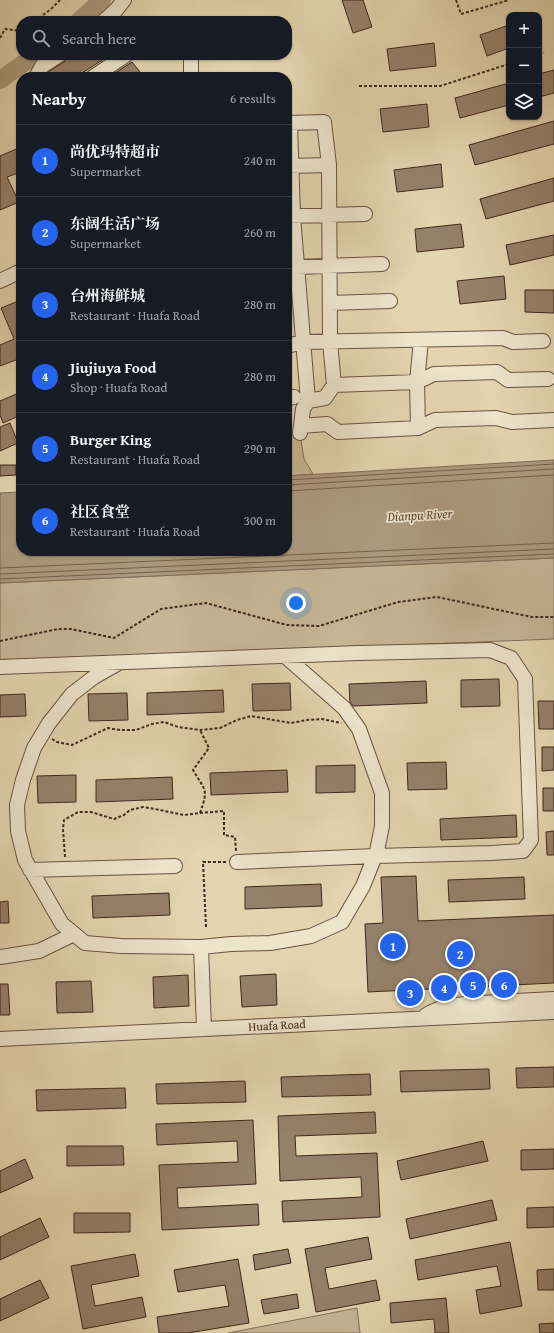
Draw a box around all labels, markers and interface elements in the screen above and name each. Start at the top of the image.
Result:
map controls [506,12,542,120]
button: + [506,12,542,48]
search box [16,16,292,60]
icon: search [30,27,52,49]
text: Search here [62,28,136,49]
button: − [506,48,542,84]
button: layers [506,84,542,120]
text: Nearby [32,86,86,111]
text: 6 results [230,89,276,108]
text: 尚优玛特超市 [70,141,160,162]
text: 1 [42,151,48,170]
text: 240 m [244,151,276,170]
text: Supermarket [70,162,141,181]
text: 东阔生活广场 [70,213,160,234]
text: 2 [42,223,48,242]
text: 260 m [244,223,276,242]
text: Supermarket [70,234,141,253]
text: 台州海鲜城 [70,285,145,306]
text: 3 [42,295,48,314]
text: 280 m [244,295,276,314]
text: Restaurant · Huafa Road [70,306,200,325]
text: Jiujiuya Food [70,357,156,378]
text: 4 [42,367,48,386]
text: 280 m [244,367,276,386]
text: Shop · Huafa Road [70,378,167,397]
text: Burger King [70,429,151,450]
text: 5 [42,439,48,458]
text: 290 m [244,439,276,458]
text: Restaurant · Huafa Road [70,450,200,469]
text: 社区食堂 [70,501,130,522]
water label: Dianpu River [386,504,454,526]
text: 6 [42,511,48,530]
text: 300 m [244,511,276,530]
text: Restaurant · Huafa Road [70,522,200,541]
your location [286,593,306,613]
pin: 1 [380,931,406,961]
pin: 2 [447,939,473,969]
pin: 5 [460,970,486,1000]
pin: 6 [491,970,517,1000]
pin: 4 [431,973,457,1003]
pin: 3 [397,978,423,1008]
street label: Huafa Road [248,1015,307,1035]

